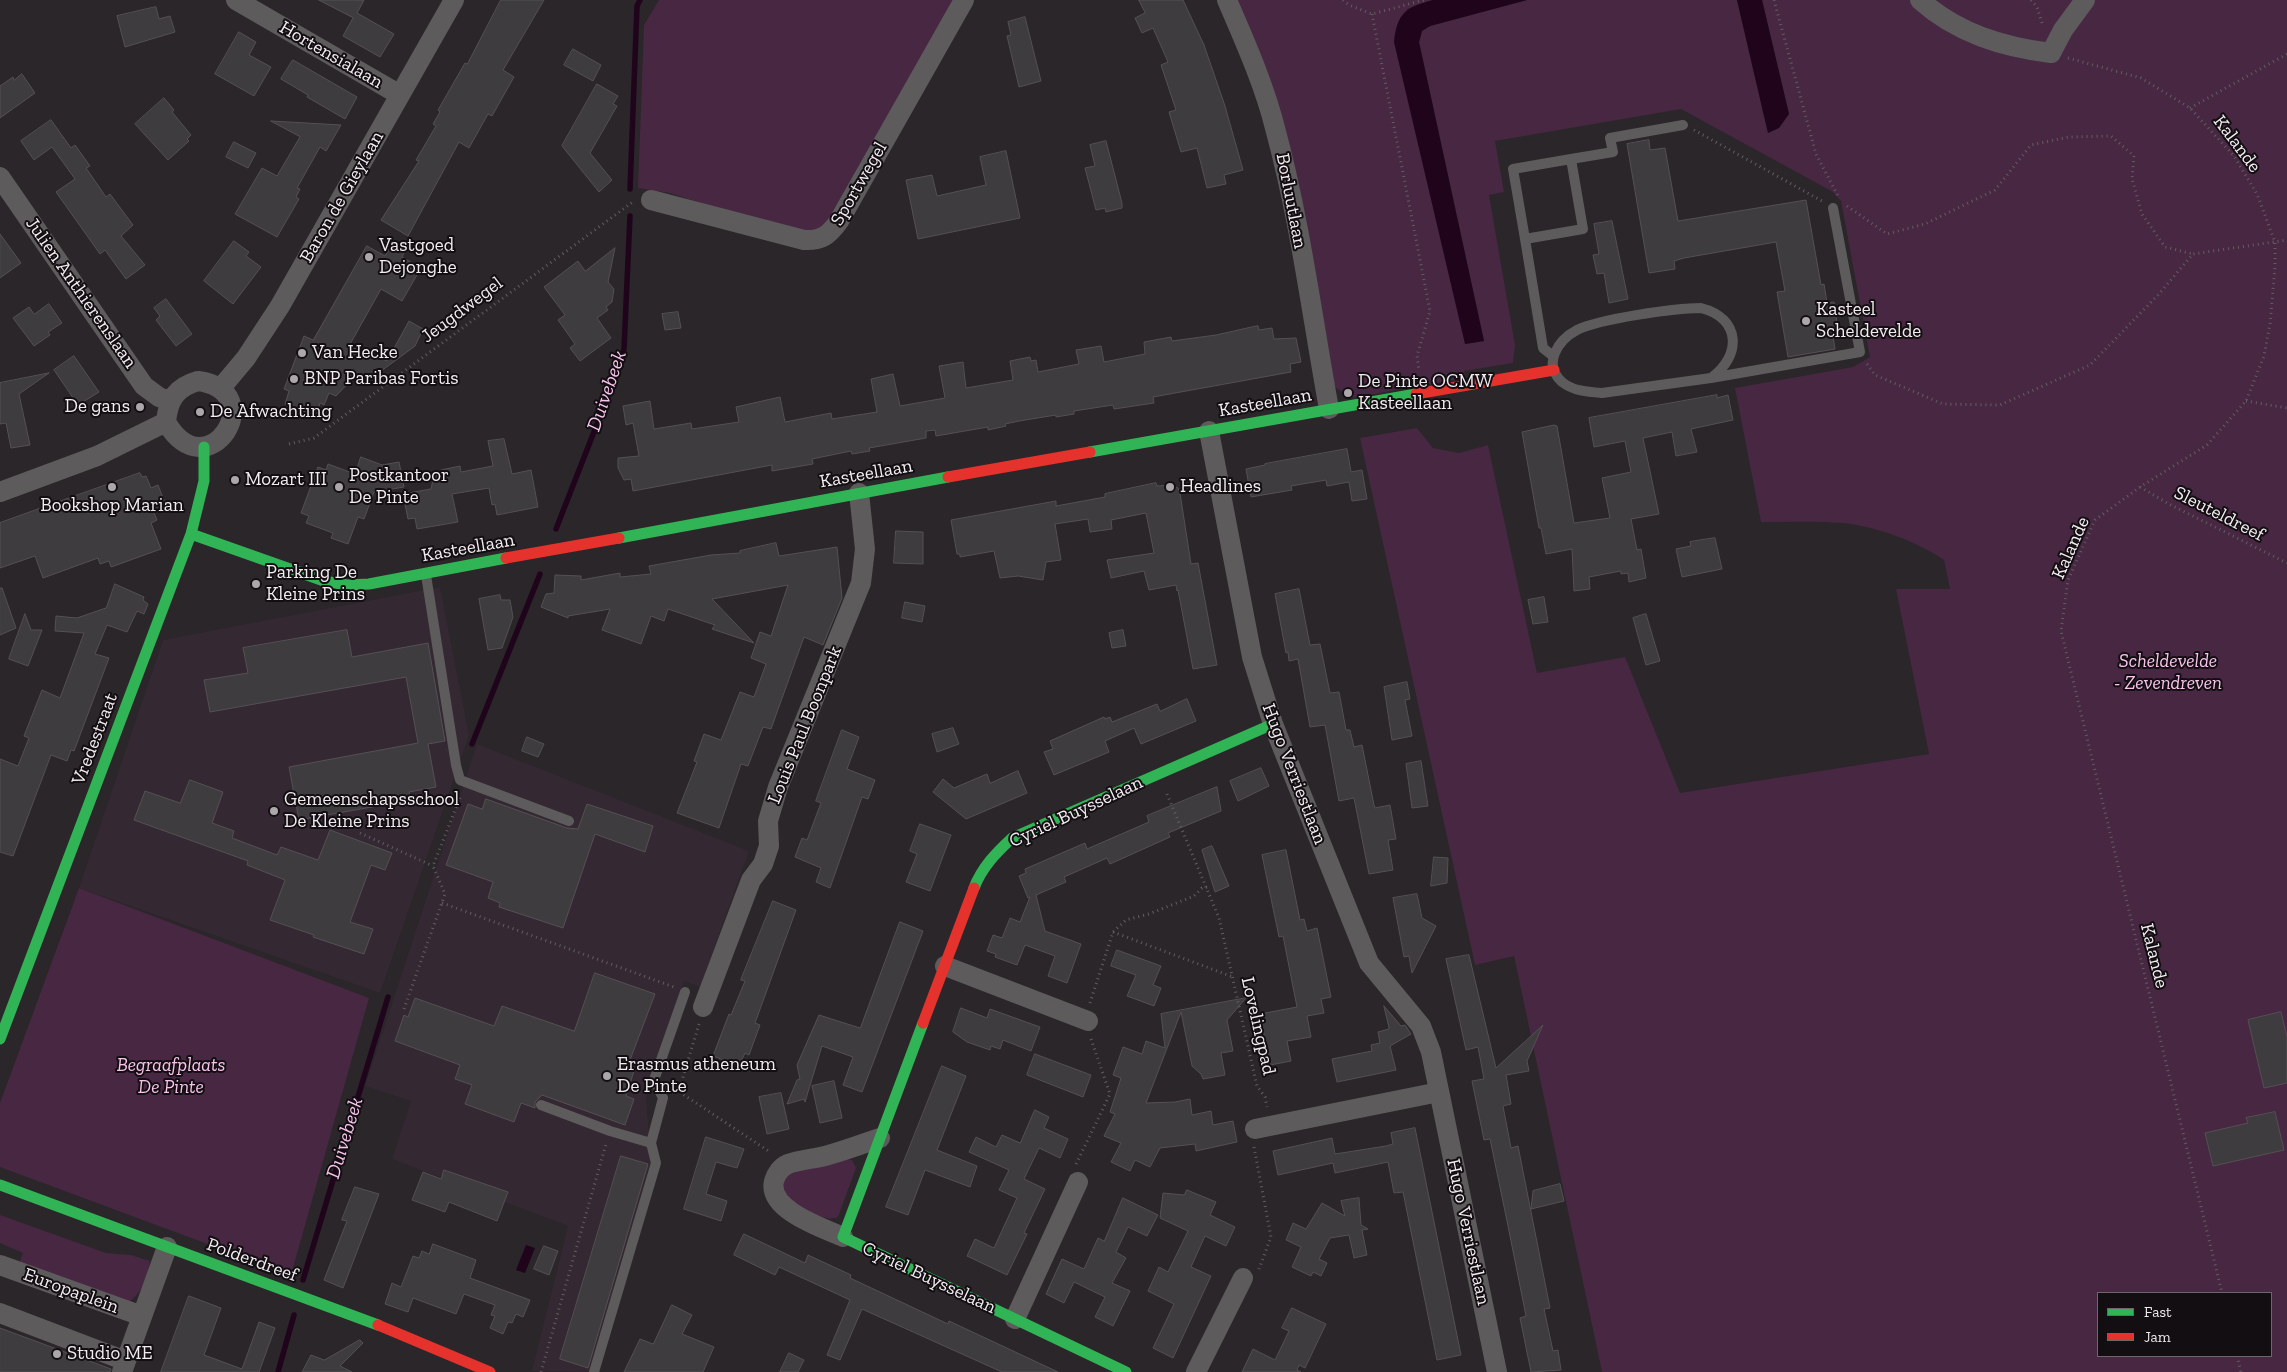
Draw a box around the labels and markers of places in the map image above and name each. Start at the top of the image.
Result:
place label: Vastgoed Dejonghe [379,235,457,279]
marker: Vastgoed Dejonghe [363,251,375,263]
place label: Kasteel Scheldevelde [1816,299,1921,343]
marker: Kasteel Scheldevelde [1800,315,1812,327]
place label: Van Hecke [312,342,398,364]
marker: Van Hecke [296,347,308,359]
place label: BNP Paribas Fortis [304,368,459,390]
place label: De Pinte OCMW Kasteellaan [1358,371,1493,415]
marker: BNP Paribas Fortis [288,373,300,385]
marker: De Pinte OCMW Kasteellaan [1342,387,1354,399]
place label: De gans [65,396,130,418]
marker: De gans [134,401,146,413]
place label: De Afwachting [210,401,332,423]
marker: De Afwachting [194,406,206,418]
place label: Postkantoor De Pinte [349,465,449,509]
place label: Mozart III [245,469,327,491]
marker: Mozart III [229,474,241,486]
place label: Headlines [1180,476,1261,498]
marker: Bookshop Marian [106,481,118,493]
marker: Postkantoor De Pinte [333,481,345,493]
marker: Headlines [1164,481,1176,493]
place label: Bookshop Marian [40,495,184,517]
place label: Parking De Kleine Prins [266,562,365,606]
marker: Parking De Kleine Prins [250,578,262,590]
place label: Gemeenschapsschool De Kleine Prins [284,789,459,833]
marker: Gemeenschapsschool De Kleine Prins [268,805,280,817]
place label: Erasmus atheneum De Pinte [617,1054,776,1098]
marker: Erasmus atheneum De Pinte [601,1070,613,1082]
place label: Studio ME [67,1343,153,1365]
marker: Studio ME [51,1348,63,1360]

